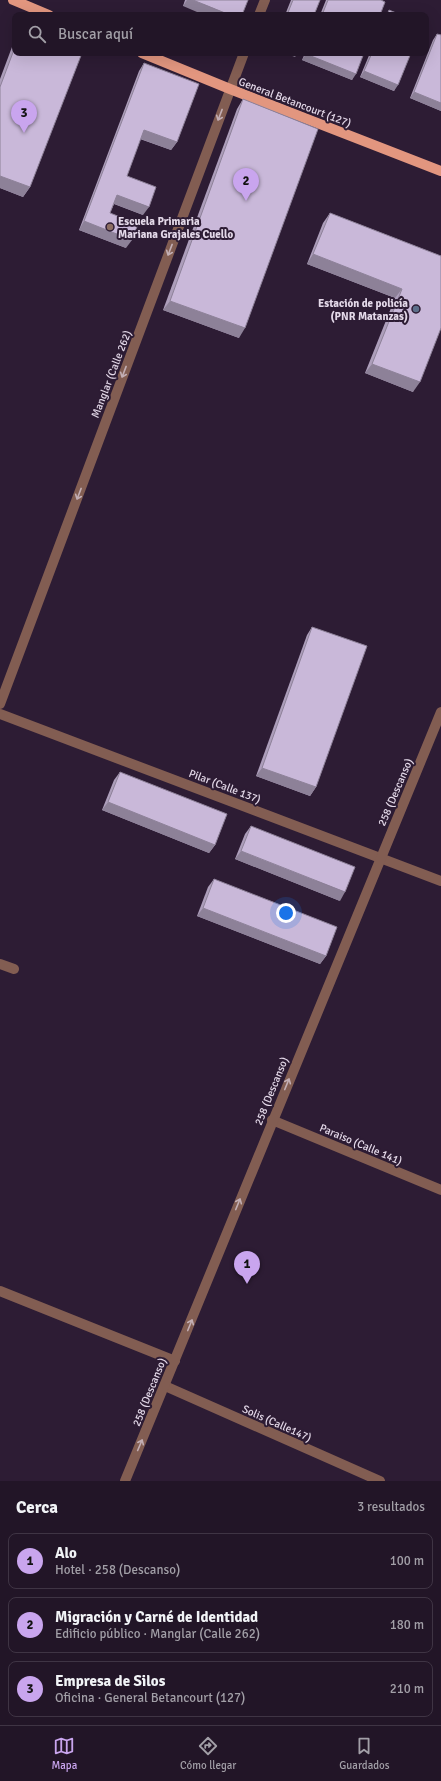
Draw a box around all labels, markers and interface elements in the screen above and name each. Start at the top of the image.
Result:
search box [12,12,429,56]
icon: search [26,23,48,45]
text: Buscar aquí [58,25,133,43]
street label: General Betancourt (127) [237,75,353,130]
pin: 3 [11,100,37,133]
one-way arrow [216,109,223,122]
pin: 2 [233,168,259,201]
place label: Escuela Primaria Mariana Grajales Cuello [118,215,233,241]
marker: Escuela Primaria Mariana Grajales Cuello [105,222,115,232]
one-way arrow [165,244,173,256]
place label: Estación de policía (PNR Matanzas) [318,297,408,323]
marker: Estación de policía (PNR Matanzas) [411,304,421,314]
street label: Manglar (Calle 262) [89,328,134,420]
one-way arrow [120,366,128,378]
one-way arrow [74,487,82,499]
street label: 258 (Descanso) [375,756,416,828]
street label: Pilar (Calle 137) [187,767,263,806]
your location [276,903,296,923]
street label: 258 (Descanso) [252,1055,291,1127]
one-way arrow [284,1078,292,1090]
street label: Paraiso (Calle 141) [318,1121,404,1168]
one-way arrow [235,1199,243,1211]
pin: 1 [234,1251,260,1284]
one-way arrow [186,1319,194,1331]
street label: 258 (Descanso) [130,1356,169,1428]
street label: Solis (Calle147) [240,1402,313,1444]
one-way arrow [137,1440,145,1452]
text: Cerca [16,1497,58,1518]
text: 3 resultados [357,1499,425,1515]
text: Alo [55,1544,77,1562]
text: 1 [26,1553,34,1569]
text: 100 m [390,1553,424,1569]
text: Hotel · 258 (Descanso) [55,1562,180,1578]
text: Migración y Carné de Identidad [55,1608,258,1626]
text: 2 [26,1617,34,1633]
text: 180 m [390,1617,424,1633]
text: Edificio público · Manglar (Calle 262) [55,1626,260,1642]
text: Empresa de Silos [55,1672,165,1690]
text: 3 [26,1681,34,1697]
text: 210 m [390,1681,424,1697]
text: Oficina · General Betancourt (127) [55,1690,245,1706]
tab: Mapa [51,1735,77,1772]
tab: Cómo llegar [180,1735,236,1772]
tab: Guardados [339,1735,390,1772]

